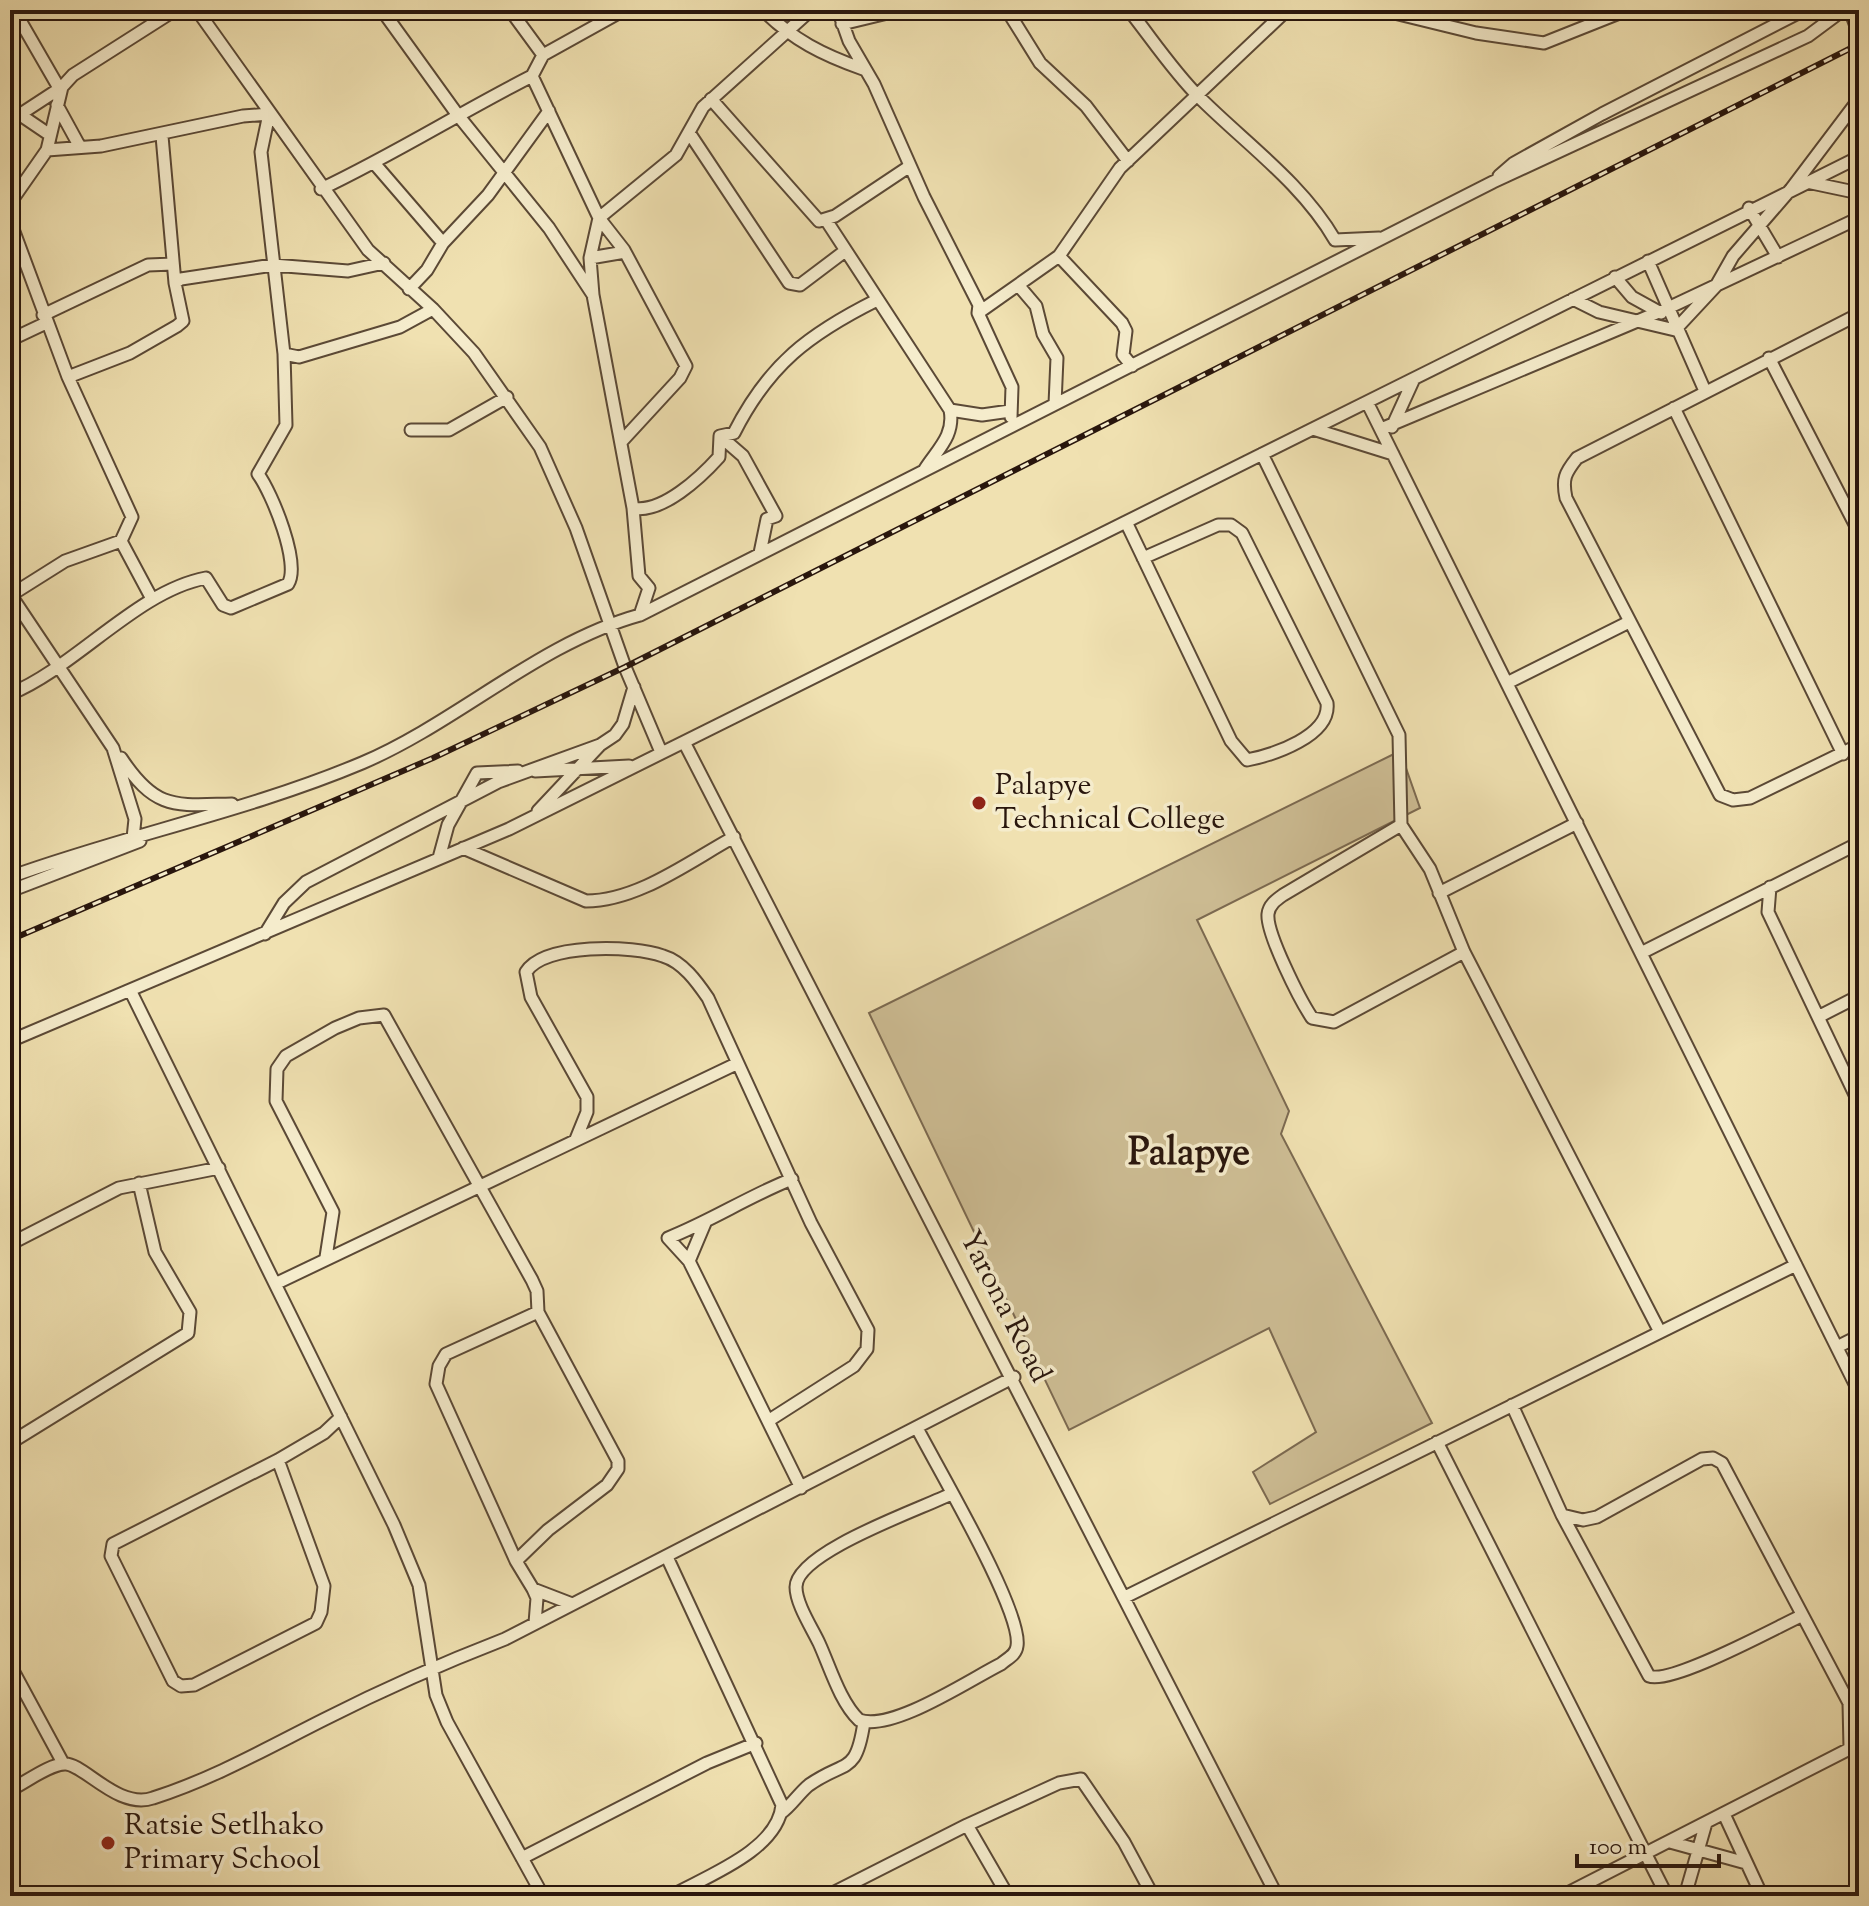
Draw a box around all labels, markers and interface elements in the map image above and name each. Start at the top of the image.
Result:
place label: Palapye Technical College [995,765,1225,842]
marker: Palapye Technical College [970,794,988,812]
district label: Palapye [1128,1128,1250,1182]
street label: Yarona Road [947,1223,1061,1391]
place label: Ratsie Setlhako Primary School [124,1805,324,1882]
scale bar [1577,1818,1719,1868]
text: 100 m [1589,1831,1647,1865]
marker: Ratsie Setlhako Primary School [99,1834,117,1852]

